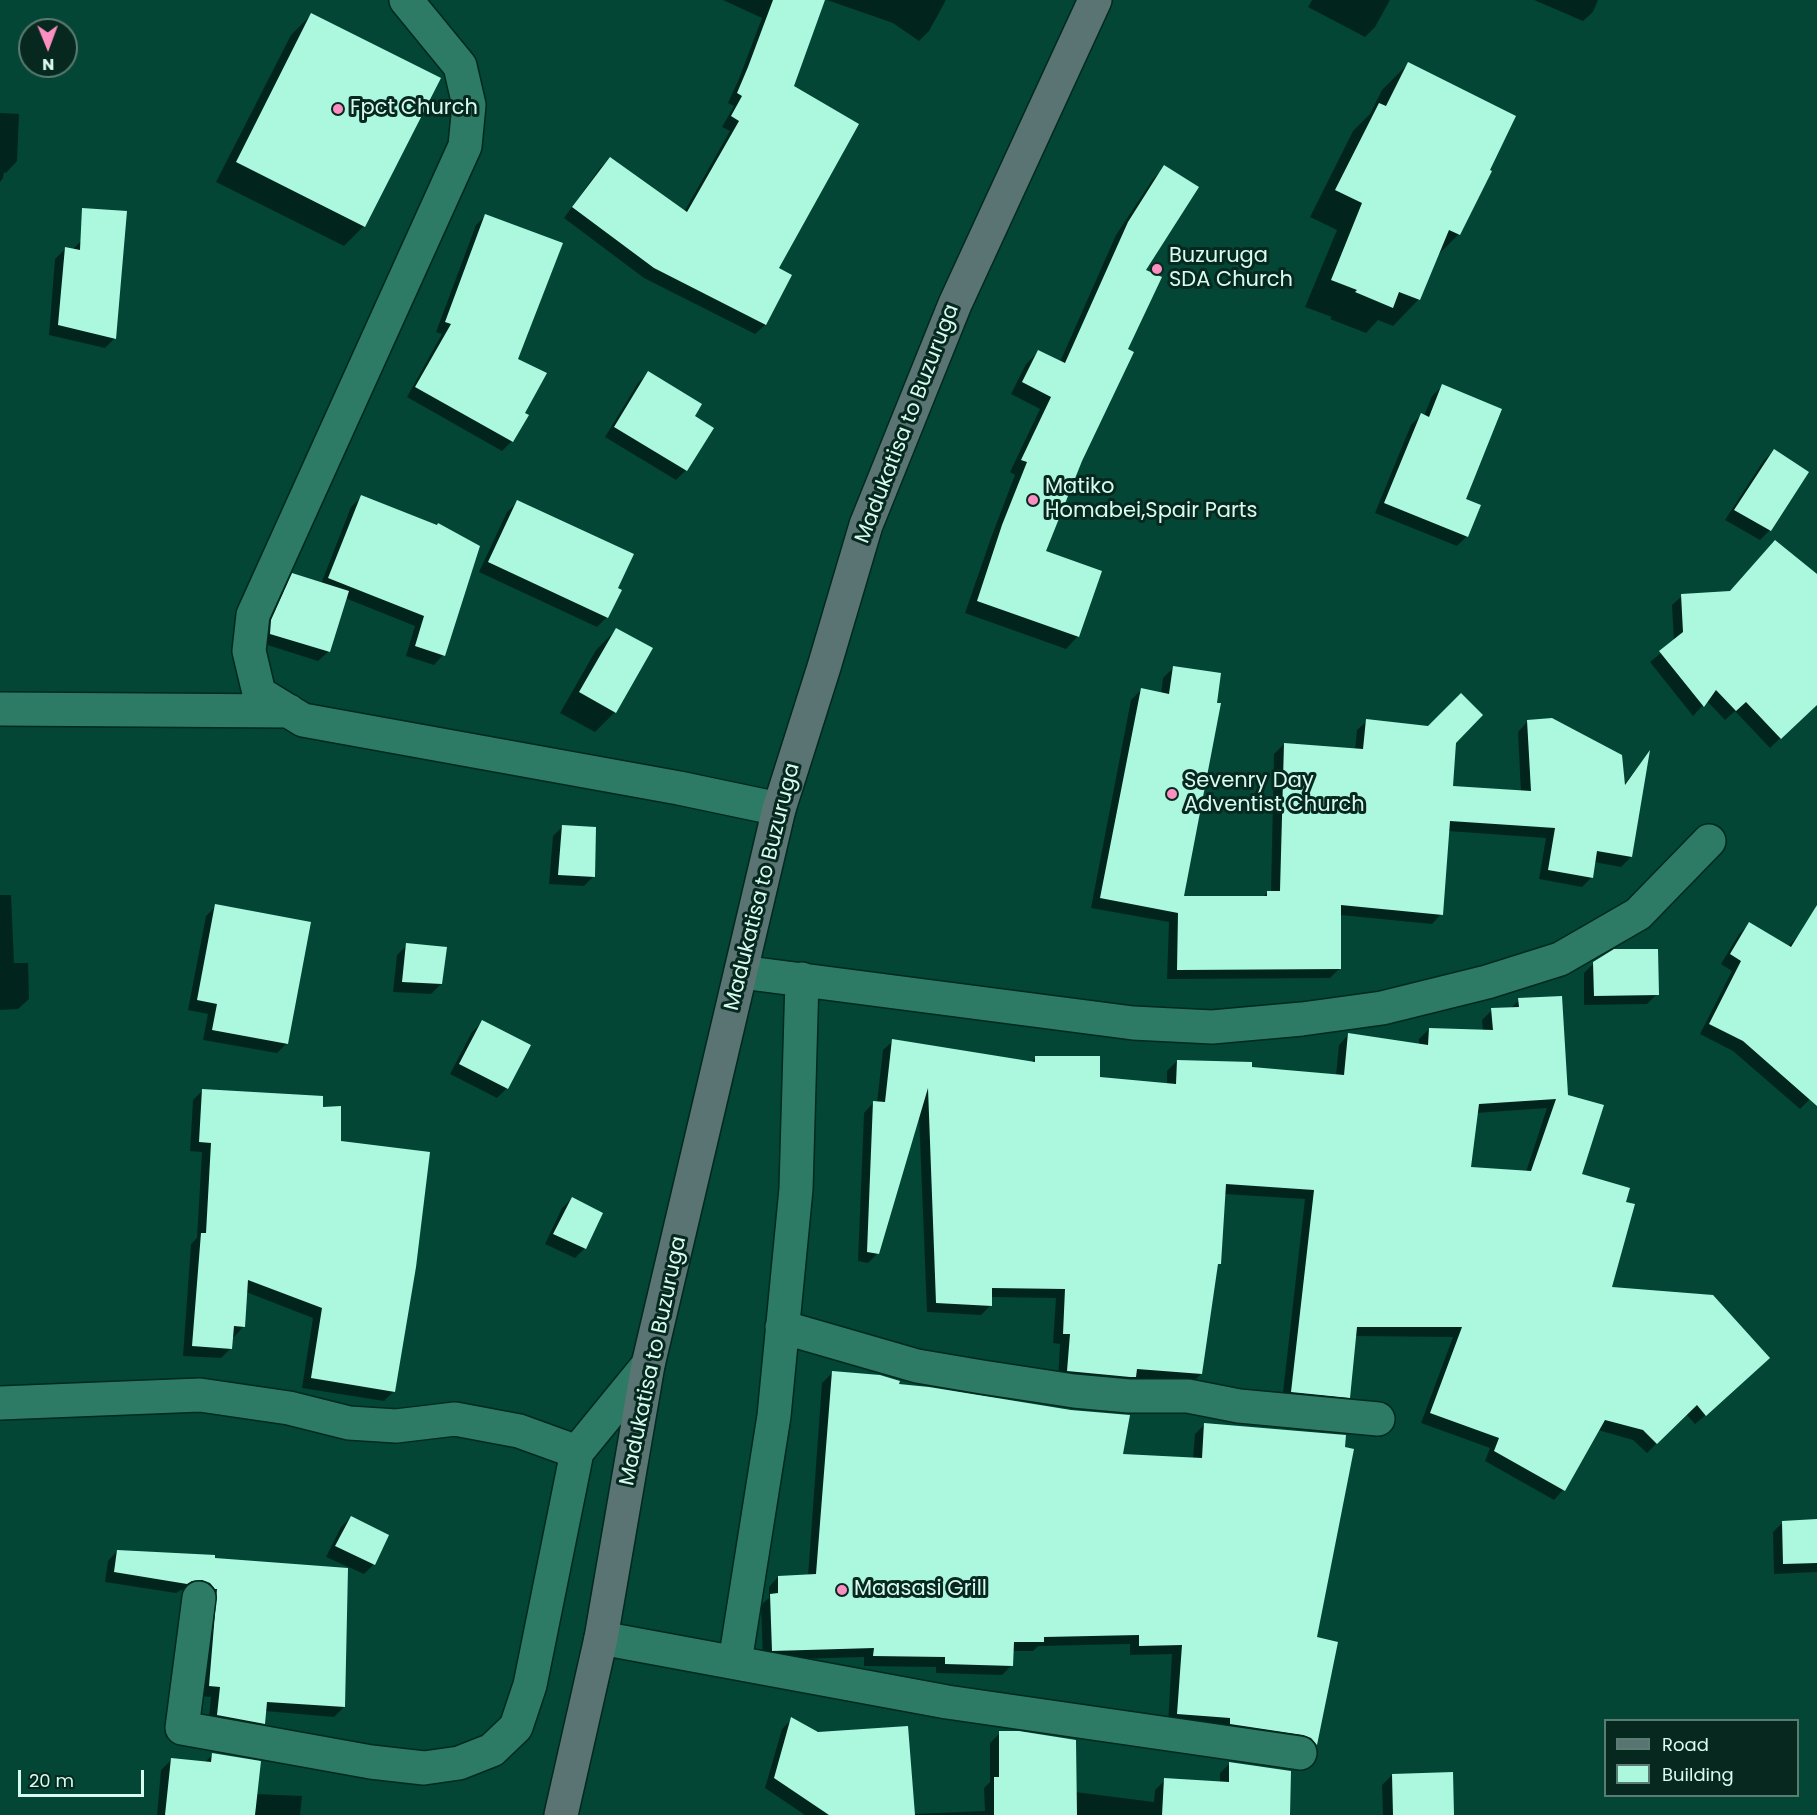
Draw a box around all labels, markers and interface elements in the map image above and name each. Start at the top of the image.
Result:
north arrow [18,18,78,78]
text: N [42,53,55,76]
place label: Fpct Church [350,96,478,122]
marker: Fpct Church [331,102,345,116]
place label: Buzuruga SDA Church [1169,244,1293,294]
marker: Buzuruga SDA Church [1150,262,1164,276]
street label: Madukatisa to Buzuruga [851,301,965,547]
place label: Matiko Homabei,Spair Parts [1045,475,1257,525]
marker: Matiko Homabei,Spair Parts [1026,493,1040,507]
street label: Madukatisa to Buzuruga [720,761,806,1013]
place label: Sevenry Day Adventist Church [1184,769,1365,819]
marker: Sevenry Day Adventist Church [1165,787,1179,801]
street label: Madukatisa to Buzuruga [615,1234,693,1488]
place label: Maasasi Grill [854,1577,987,1603]
marker: Maasasi Grill [835,1583,849,1597]
legend [1604,1719,1799,1797]
text: Road [1662,1732,1709,1757]
scale bar [21,1758,147,1796]
text: Building [1662,1762,1734,1787]
text: 20 m [29,1768,74,1793]

